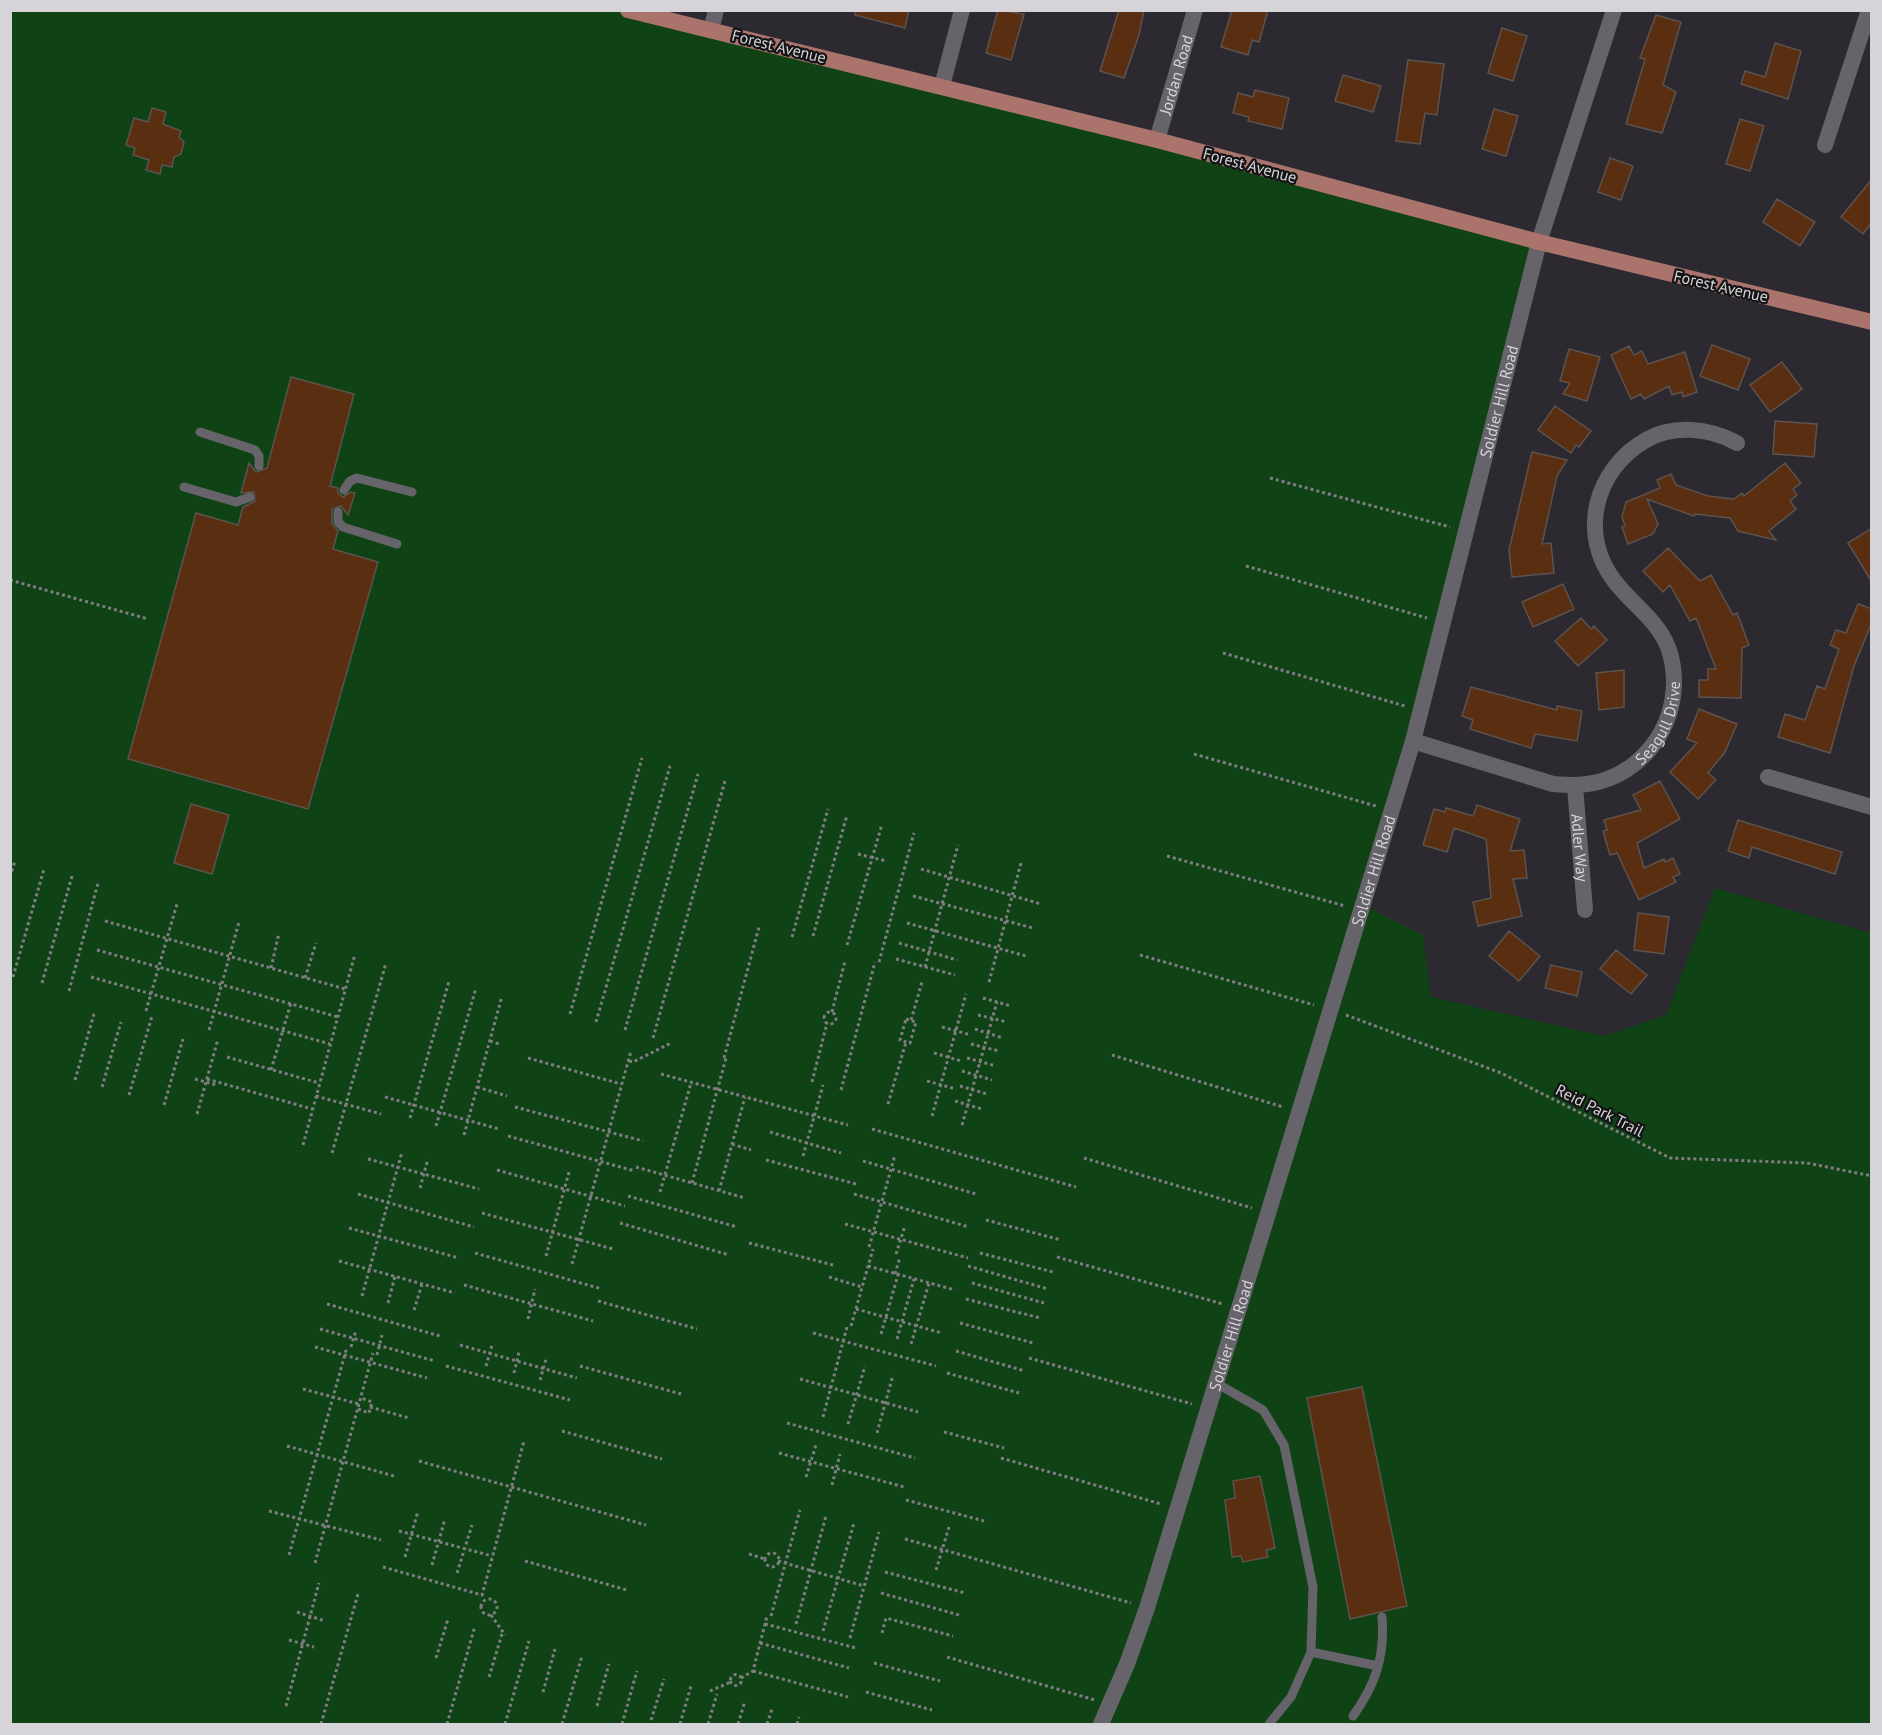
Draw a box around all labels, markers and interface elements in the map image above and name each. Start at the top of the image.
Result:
street label: Forest Avenue [730,25,828,67]
street label: Jordan Road [1155,32,1197,118]
street label: Forest Avenue [1201,143,1299,187]
street label: Forest Avenue [1672,265,1770,307]
street label: Soldier Hill Road [1475,343,1523,460]
street label: Seagull Drive [1631,681,1684,769]
street label: Soldier Hill Road [1347,813,1400,929]
street label: Adler Way [1567,813,1593,883]
street label: Reid Park Trail [1553,1079,1648,1141]
street label: Soldier Hill Road [1204,1277,1257,1393]

